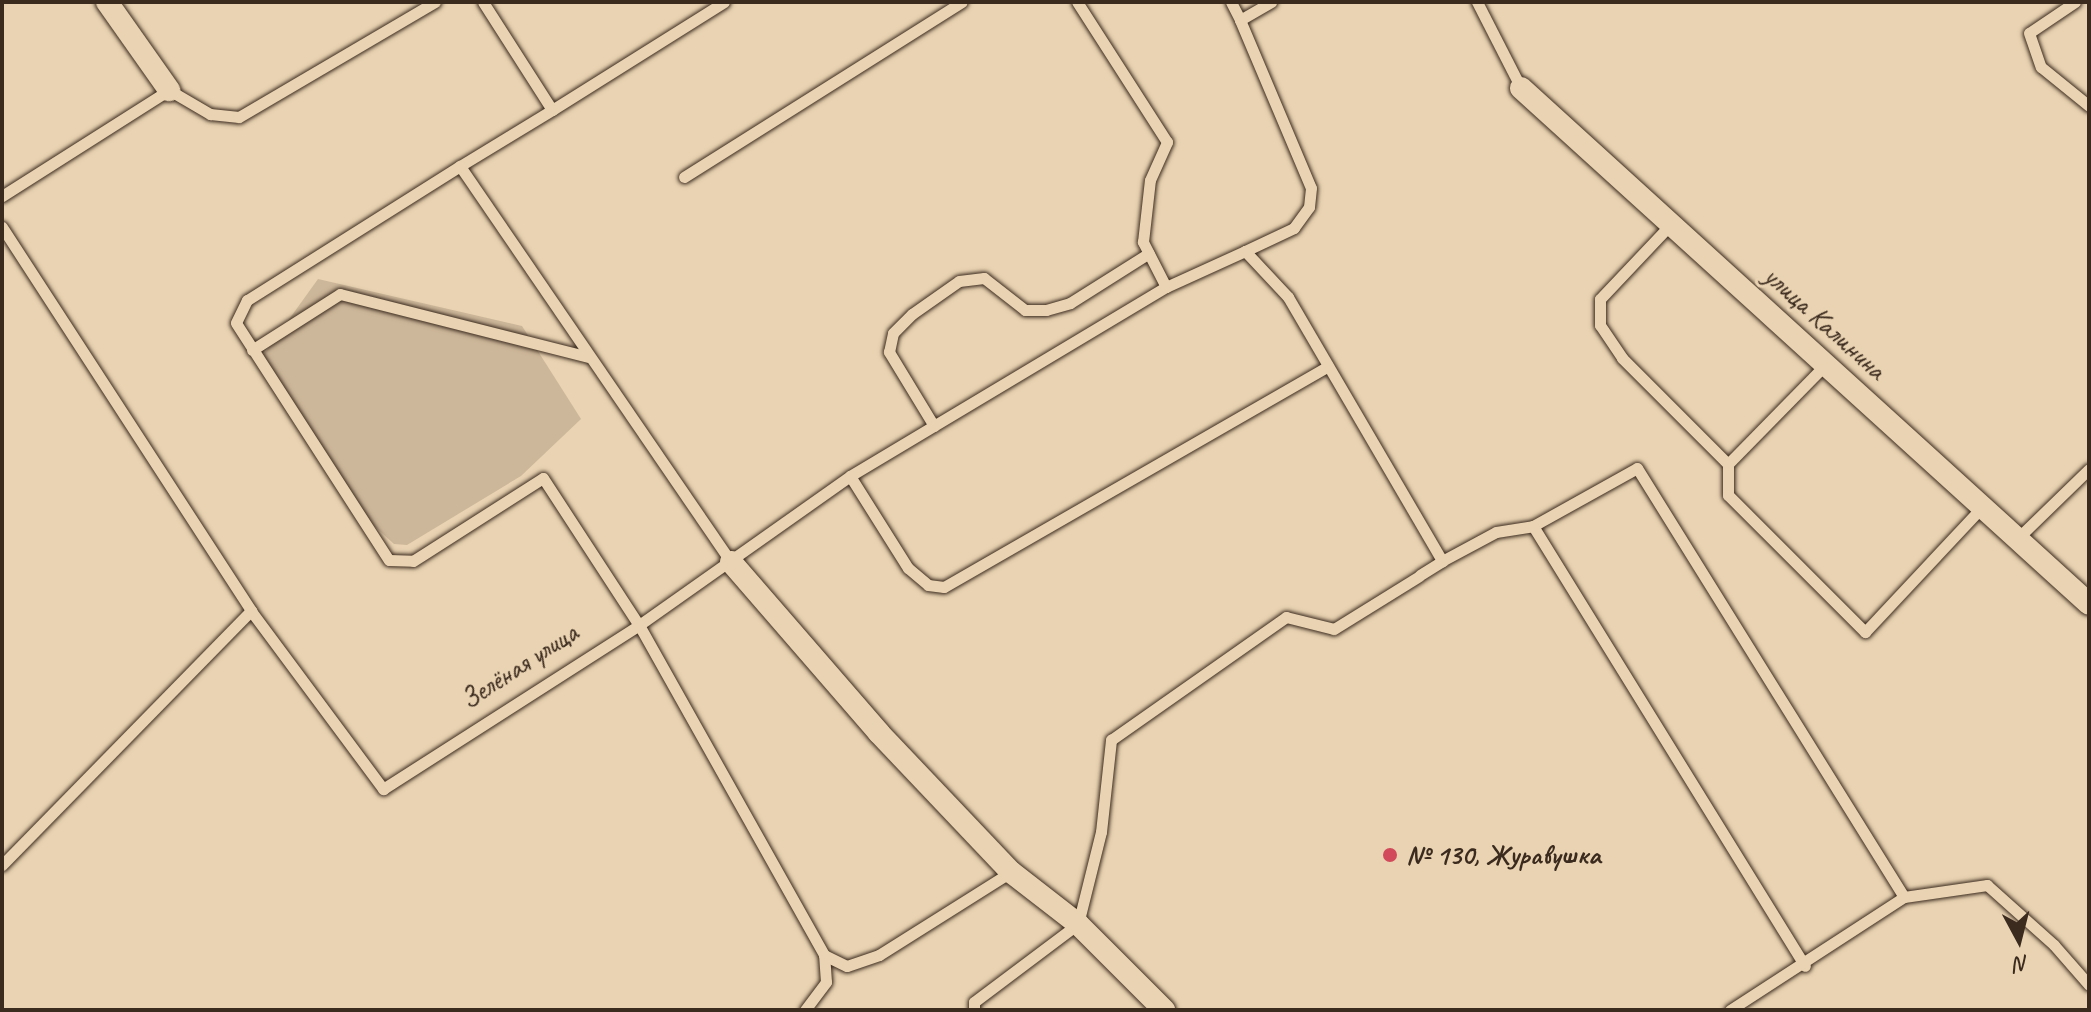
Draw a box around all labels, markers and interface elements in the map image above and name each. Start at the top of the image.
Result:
street label: улица Калинина [1757,259,1893,387]
street label: Зелёная улица [453,615,585,717]
place label: № 130, Журавушка [1406,838,1600,872]
marker: № 130, Журавушка [1381,846,1399,864]
north arrow [1979,900,2059,980]
text: N [2013,949,2030,979]

